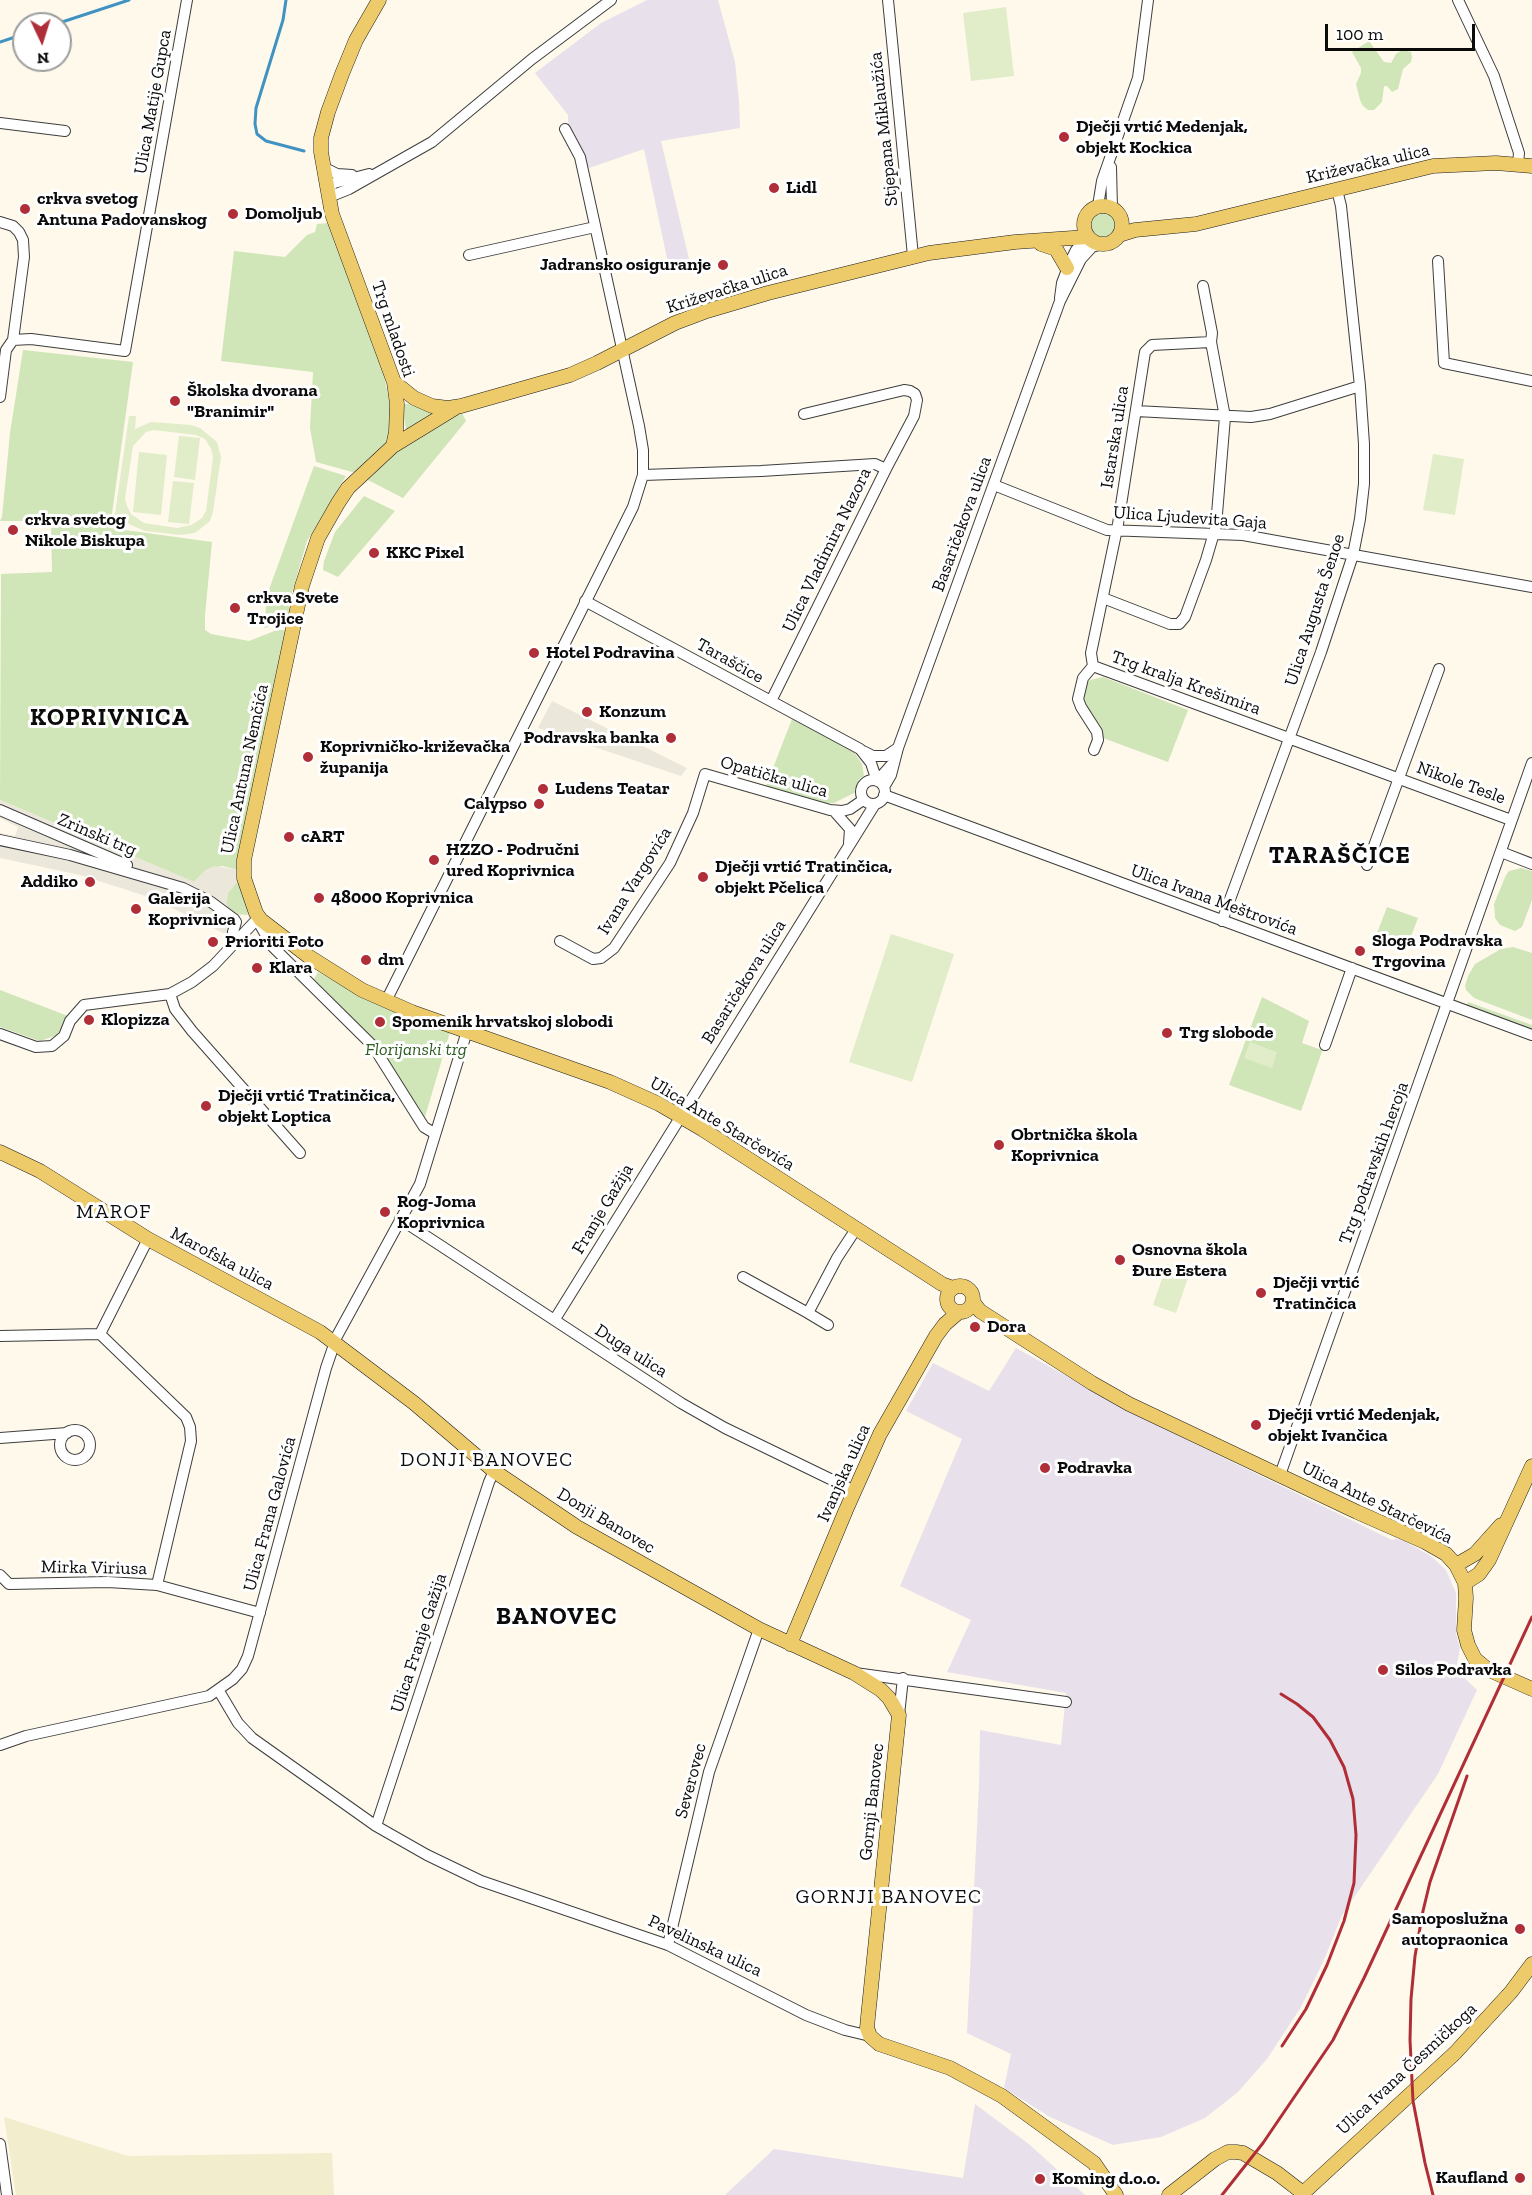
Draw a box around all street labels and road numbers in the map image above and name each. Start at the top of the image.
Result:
street label: Ulica Matije Gupca [130,28,176,176]
street label: Stjepana Miklaužića [865,51,903,207]
street label: Križevačka ulica [1304,139,1432,189]
street label: Križevačka ulica [664,259,790,319]
street label: Trg mladosti [366,278,420,380]
street label: Istarska ulica [1096,384,1134,490]
street label: Basaričekova ulica [927,453,997,595]
street label: Ulica Vladimira Nazora [778,464,876,636]
street label: Ulica Ljudevita Gaja [1112,502,1268,534]
street label: Ulica Augusta Šenoe [1280,531,1350,689]
street label: Taraščice [693,634,767,688]
street label: Trg kralja Krešimira [1108,646,1264,720]
street label: Ulica Antuna Nemčića [216,682,274,856]
street label: Opatička ulica [718,751,830,803]
street label: Nikole Tesle [1413,757,1509,809]
street label: Zrinski trg [54,809,140,861]
street label: Ivana Vargovića [593,823,677,939]
street label: Ulica Ivana Meštrovića [1128,860,1300,940]
street label: Basaričekova ulica [697,916,791,1048]
street label: Ulica Ante Starčevića [646,1072,798,1176]
street label: Trg podravskih heroja [1335,1079,1413,1247]
street label: Franje Gažija [568,1160,638,1258]
street label: Marofska ulica [167,1223,277,1295]
street label: Duga ulica [591,1320,671,1382]
street label: Ivanjska ulica [813,1421,875,1525]
street label: Ulica Frana Galovića [239,1434,301,1594]
street label: Ulica Ante Starčevića [1298,1457,1456,1549]
street label: Donji Banovec [553,1483,659,1559]
street label: Mirka Viriusa [41,1556,147,1580]
street label: Ulica Franje Gažija [386,1571,452,1715]
street label: Severovec [671,1741,711,1821]
street label: Gornji Banovec [855,1742,889,1862]
street label: Pavelinska ulica [645,1910,765,1982]
street label: Ulica Ivana Česmičkoga [1332,1998,1482,2140]

